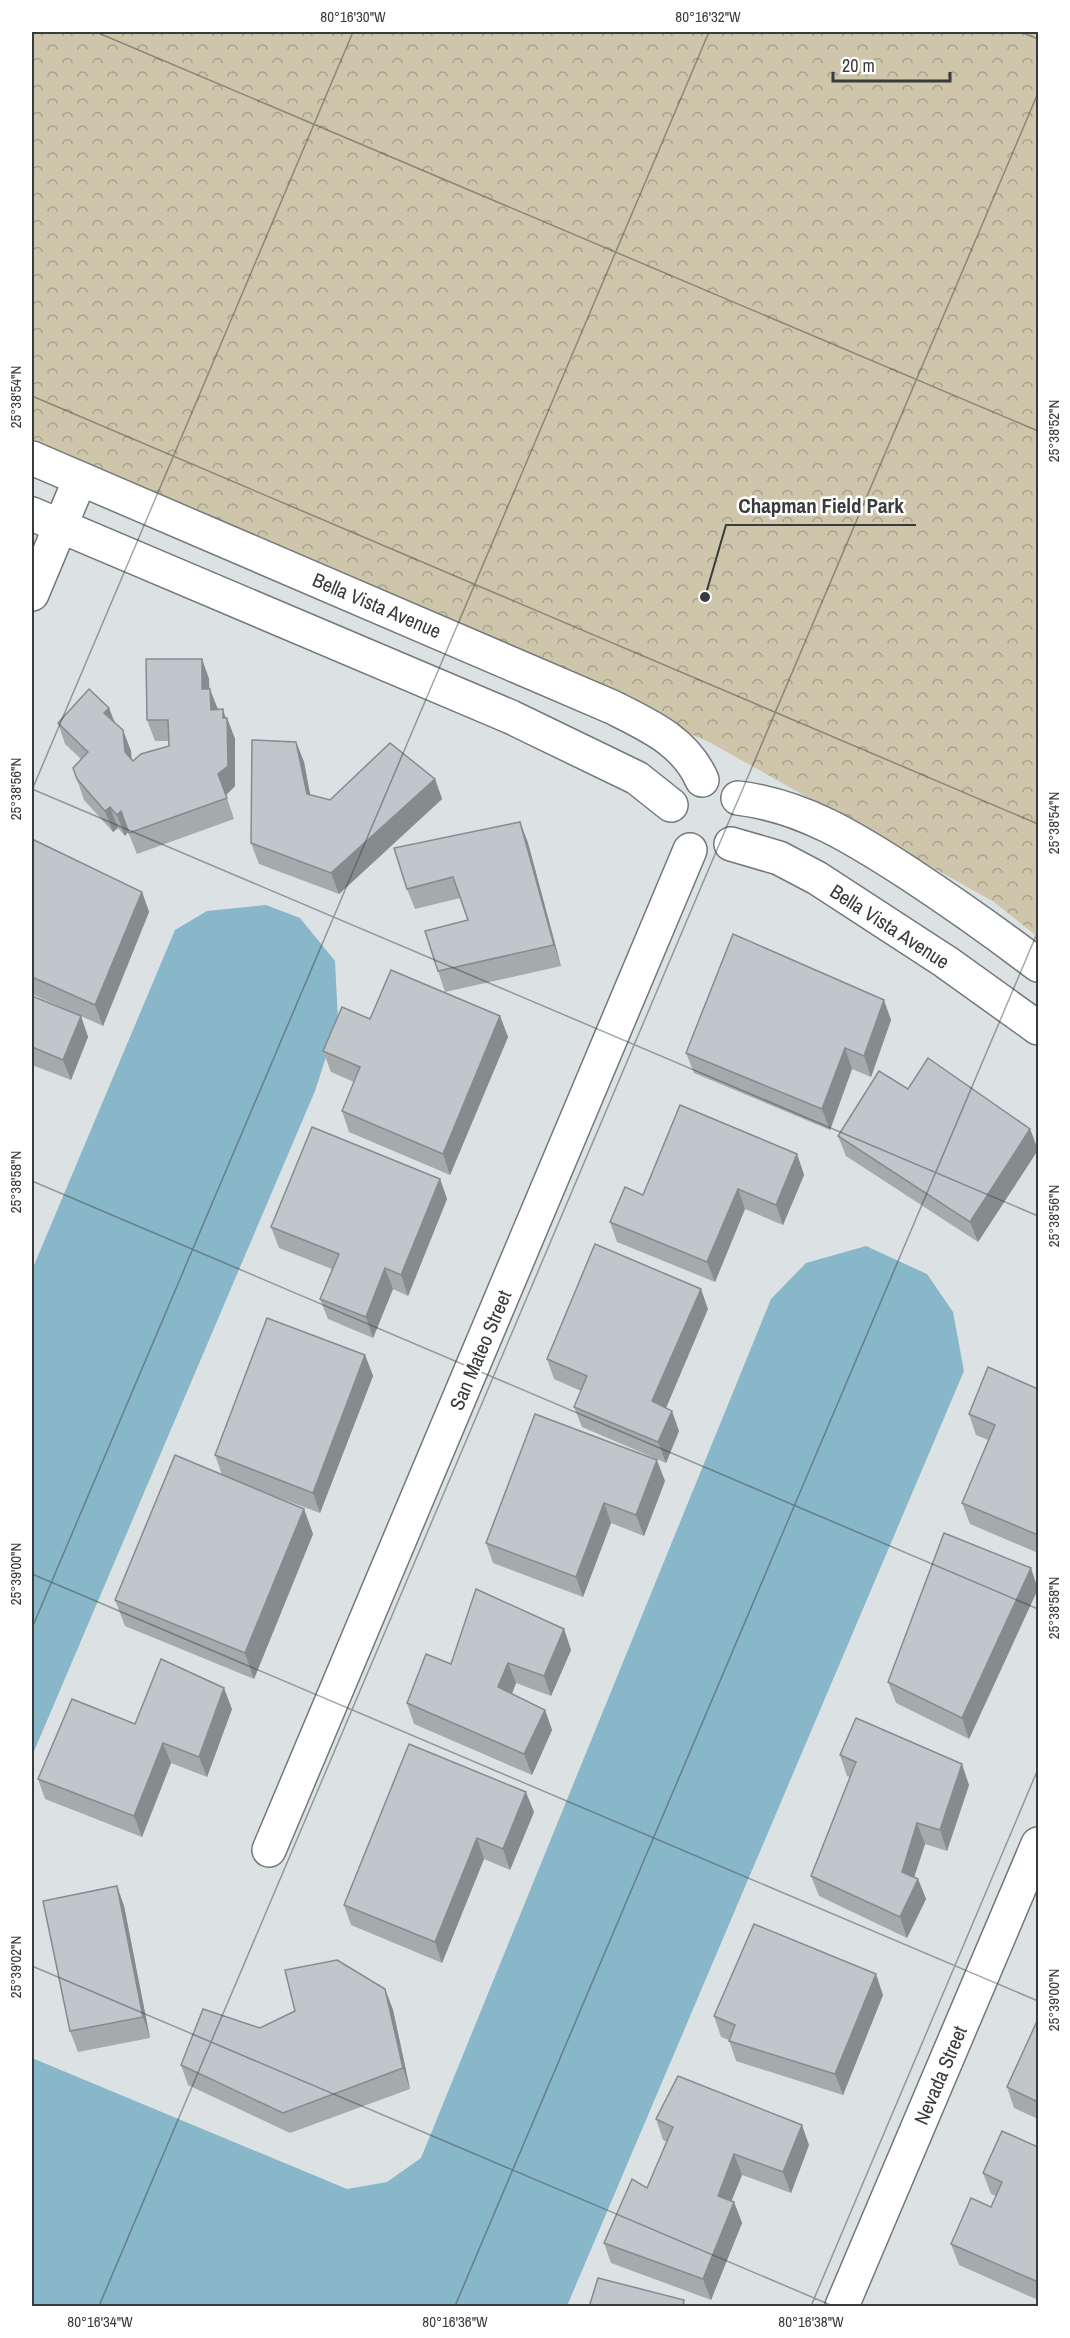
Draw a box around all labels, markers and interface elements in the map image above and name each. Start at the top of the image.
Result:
text: 80°16'30"W [320,6,386,27]
text: 80°16'32"W [675,6,741,27]
scale bar [833,45,950,83]
text: 20 m [842,53,875,78]
text: 25°38'54"N [5,366,26,428]
text: 25°38'52"N [1043,400,1064,462]
callout: Chapman Field Park [726,486,916,525]
text: Chapman Field Park [738,491,904,520]
street label: Bella Vista Avenue [309,566,445,644]
text: 25°38'56"N [5,758,26,820]
text: 25°38'54"N [1043,792,1064,854]
street label: Bella Vista Avenue [825,877,955,975]
text: 25°38'58"N [5,1151,26,1213]
text: 25°38'56"N [1043,1185,1064,1247]
street label: San Mateo Street [443,1286,518,1414]
text: 25°39'00"N [5,1543,26,1605]
text: 25°38'58"N [1043,1577,1064,1639]
text: 25°39'02"N [5,1936,26,1998]
text: 25°39'00"N [1043,1969,1064,2031]
street label: Nevada Street [907,2021,973,2129]
text: 80°16'34"W [67,2311,133,2332]
text: 80°16'36"W [422,2311,488,2332]
text: 80°16'38"W [778,2311,844,2332]

